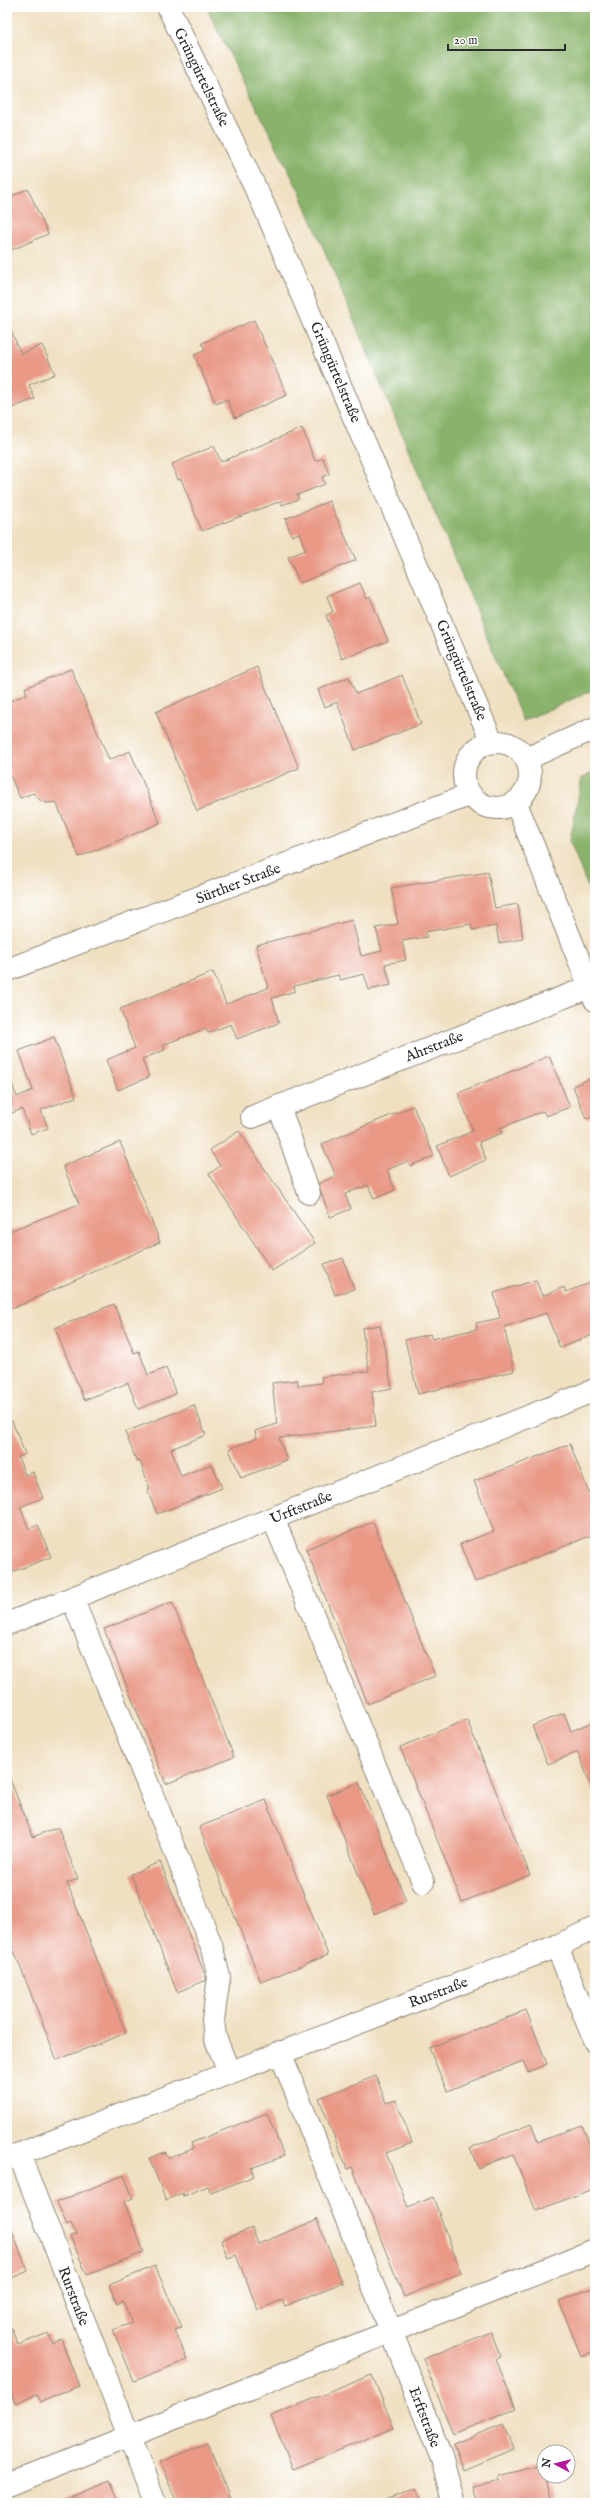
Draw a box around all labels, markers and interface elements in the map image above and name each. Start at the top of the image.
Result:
street label: Grüngürtelstraße [169,25,234,130]
scale bar [448,26,565,52]
text: 20 m [454,33,477,48]
street label: Grüngürtelstraße [306,319,365,426]
street label: Grüngürtelstraße [432,617,491,724]
street label: Sürther Straße [193,859,283,908]
street label: Ahrstraße [402,1027,466,1067]
street label: Urftstraße [267,1486,335,1529]
street label: Rurstraße [406,1973,470,2012]
street label: Rurstraße [54,2264,93,2328]
street label: Erftstraße [404,2384,445,2450]
north arrow [536,2444,576,2484]
text: N [539,2457,555,2469]

